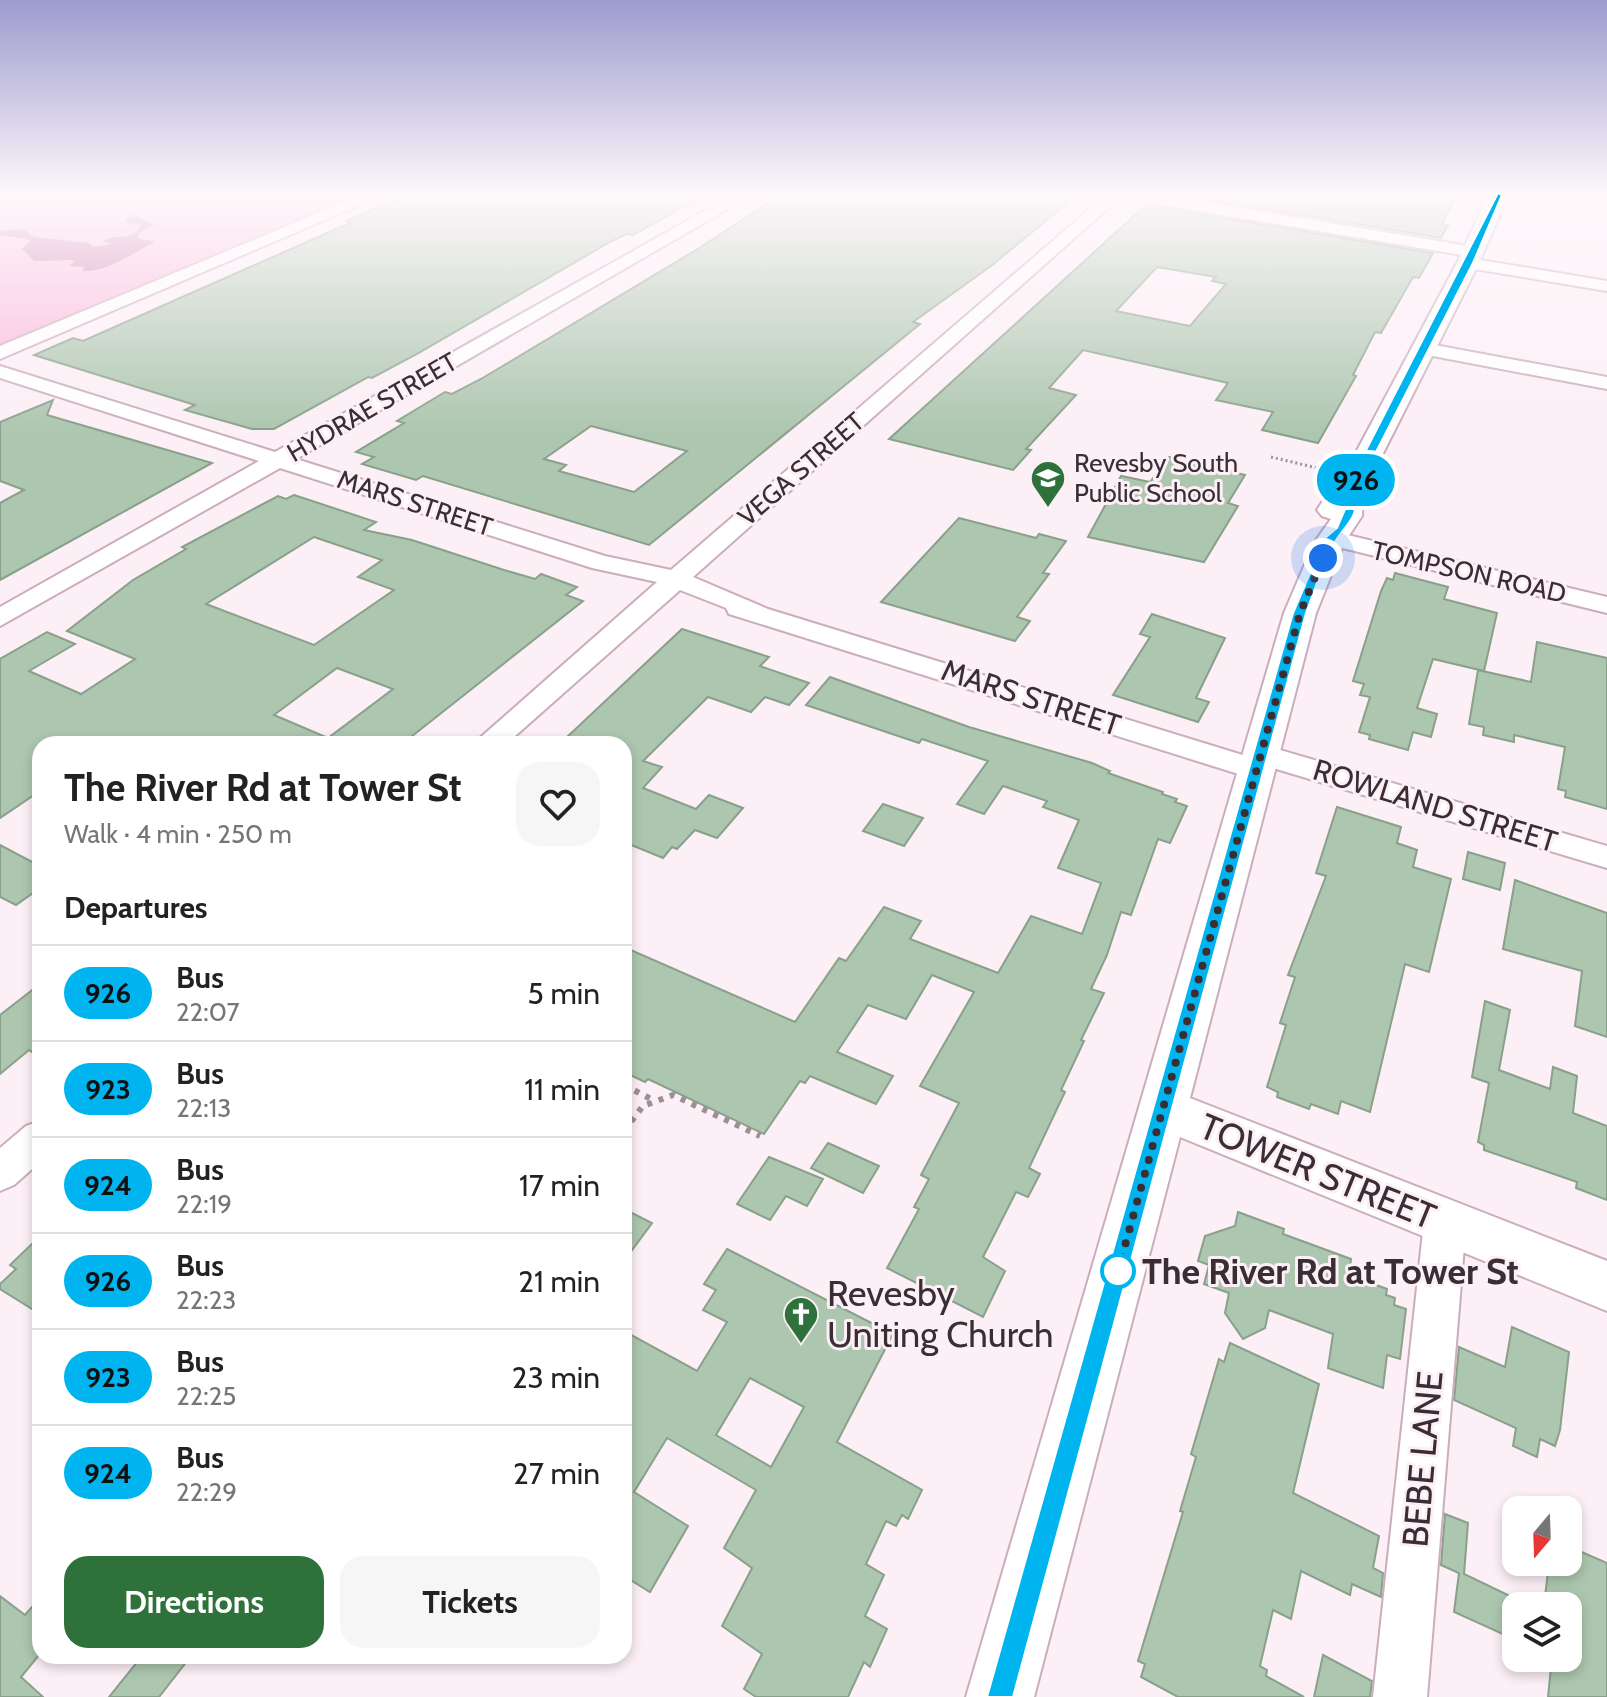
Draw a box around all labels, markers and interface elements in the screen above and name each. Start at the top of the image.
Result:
street label: HYDRAE STREET [281,345,463,469]
street label: VEGA STREET [731,405,871,532]
place label: Revesby South Public School [1074,447,1238,509]
line badge: 926 [1310,454,1402,506]
school or university icon: Revesby South Public School [1029,459,1067,509]
street label: MARS STREET [333,463,497,543]
text: 926 [1333,463,1379,497]
street label: TOMPSON ROAD [1369,534,1569,610]
your location [1303,538,1343,578]
street label: MARS STREET [937,651,1125,744]
street label: ROWLAND STREET [1309,751,1562,860]
button: heart [516,762,600,846]
text: The River Rd at Tower St [64,764,462,811]
text: Walk · 4 min · 250 m [64,818,292,850]
text: Departures [64,889,208,926]
text: Bus [176,959,224,996]
text: 5 min [528,975,600,1012]
text: 926 [85,976,131,1010]
text: 22:07 [176,996,240,1028]
text: Bus [176,1055,224,1092]
text: 11 min [524,1071,600,1108]
text: 923 [85,1072,131,1106]
text: 22:13 [176,1092,231,1124]
street label: TOWER STREET [1194,1104,1442,1238]
text: Bus [176,1151,224,1188]
text: 17 min [519,1167,600,1204]
text: 924 [84,1168,132,1202]
text: 22:19 [176,1188,232,1220]
text: Bus [176,1247,224,1284]
place label: The River Rd at Tower St [1142,1249,1519,1293]
marker: The River Rd at Tower St [1101,1254,1135,1288]
text: 21 min [518,1263,600,1300]
text: 926 [85,1264,131,1298]
place label: Revesby Uniting Church [827,1271,1053,1356]
text: 22:23 [176,1284,236,1316]
church icon: Revesby Uniting Church [782,1295,820,1345]
text: Bus [176,1343,224,1380]
text: 23 min [512,1359,600,1396]
text: 923 [85,1360,131,1394]
street label: BEBE LANE [1392,1369,1452,1549]
text: 22:25 [176,1380,236,1412]
text: Bus [176,1439,224,1476]
text: 27 min [513,1455,600,1492]
text: 924 [84,1456,132,1490]
text: 22:29 [176,1476,237,1508]
north arrow [1502,1496,1582,1576]
map controls [1502,1496,1582,1672]
button: Directions [64,1556,324,1648]
button: Tickets [340,1556,600,1648]
button: layers [1502,1592,1582,1672]

